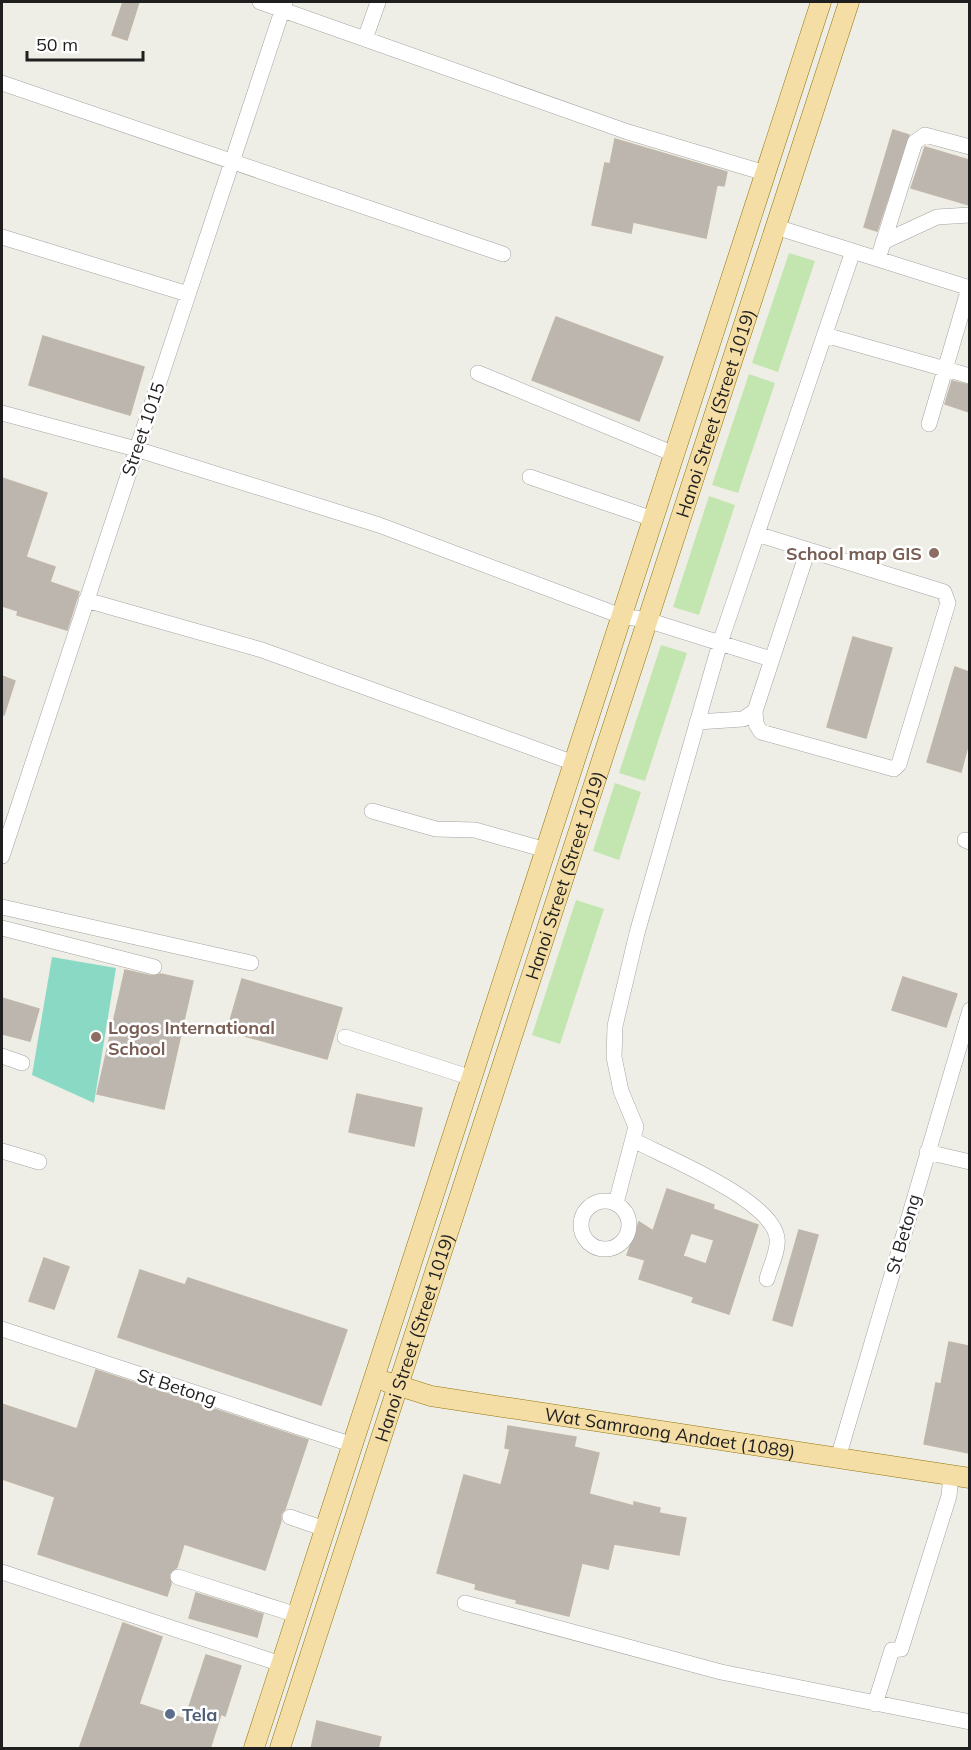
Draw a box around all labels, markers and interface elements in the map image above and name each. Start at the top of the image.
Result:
scale bar [27,24,142,62]
text: 50 m [36,33,78,56]
street label: Hanoi Street (Street 1019) [670,306,760,520]
street label: Street 1015 [116,379,170,479]
place label: School map GIS [786,542,922,565]
marker: School map GIS [927,546,941,560]
street label: Hanoi Street (Street 1019) [520,768,609,982]
place label: Logos International School [108,1016,275,1060]
marker: Logos International School [89,1030,103,1044]
street label: St Betong [881,1191,925,1277]
street label: Hanoi Street (Street 1019) [369,1230,459,1445]
street label: St Betong [134,1363,220,1411]
street label: Wat Samraong Andaet (1089) [543,1402,797,1463]
place label: Tela [182,1703,217,1726]
marker: Tela [163,1707,177,1721]

